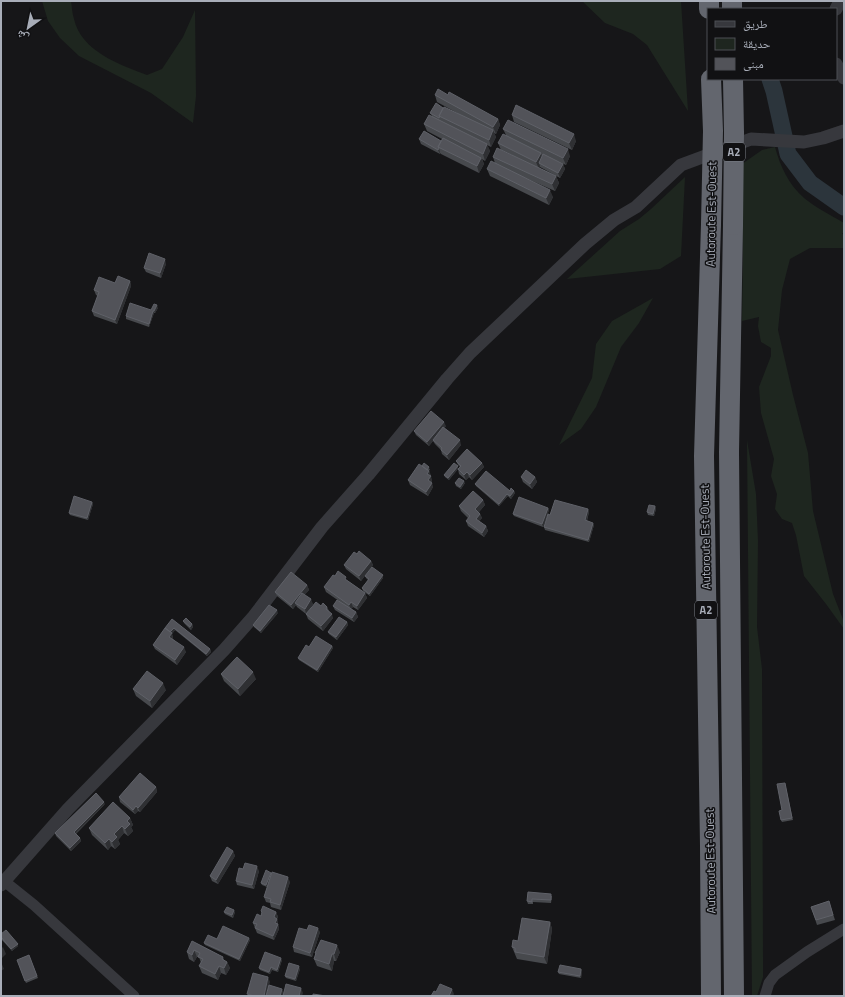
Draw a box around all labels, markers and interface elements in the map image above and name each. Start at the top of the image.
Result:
north arrow [8,8,48,48]
legend [707,8,837,80]
text: طريق [743,14,768,33]
text: ش [13,26,32,46]
text: حديقة [743,34,771,53]
text: مبنى [743,54,764,73]
road number: A2 [723,143,745,161]
street label: Autoroute Est-Ouest [701,160,721,267]
street label: Autoroute Est-Ouest [695,483,715,590]
road number: A2 [695,601,717,619]
street label: Autoroute Est-Ouest [700,807,720,914]

